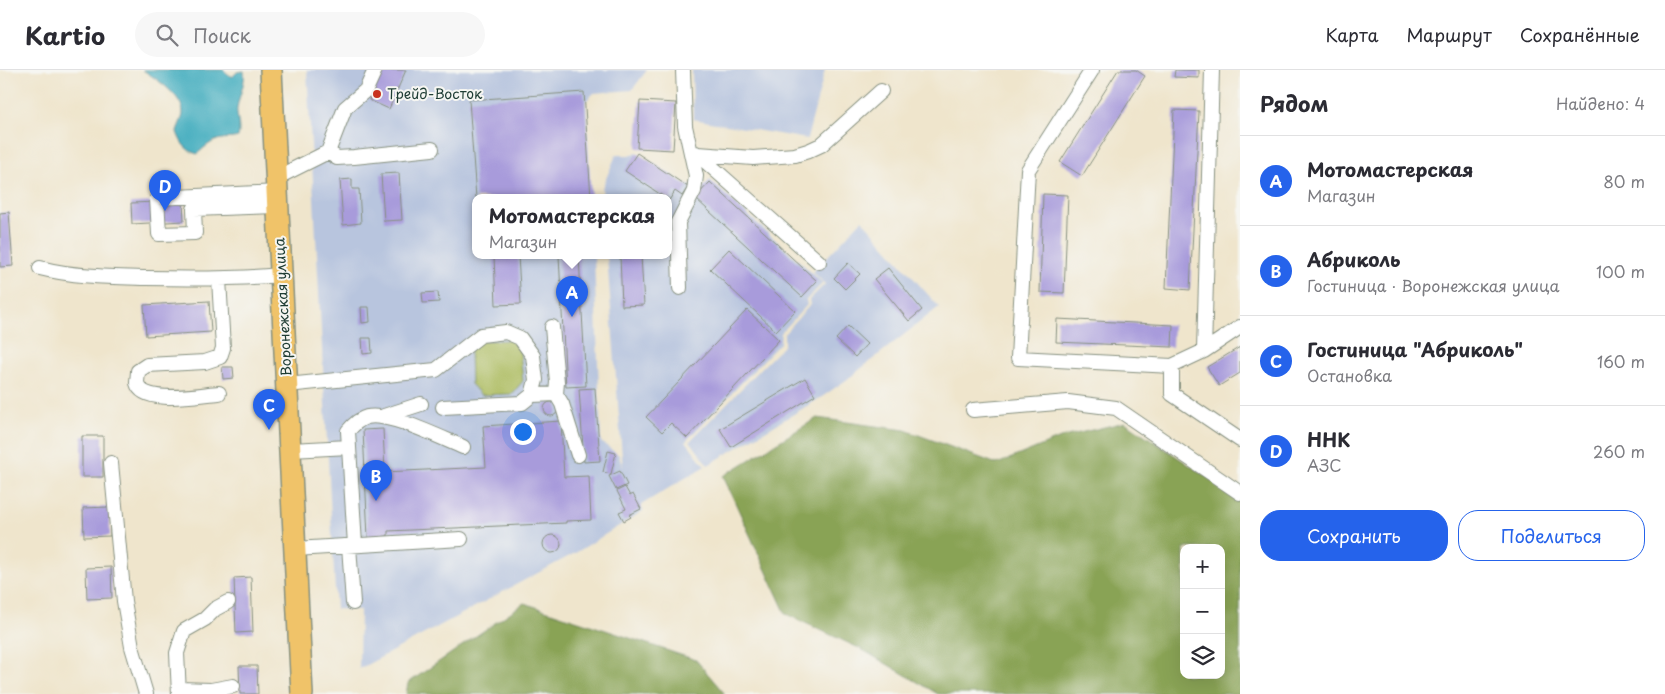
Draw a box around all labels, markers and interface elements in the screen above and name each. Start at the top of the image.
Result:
search box [135,12,485,57]
text: Kartio [25,17,105,53]
icon: search [153,21,181,49]
text: Поиск [193,21,251,49]
text: Карта [1326,21,1378,48]
text: Маршрут [1406,21,1492,48]
text: Сохранённые [1520,21,1640,48]
place label: Трейд-Восток [387,83,483,104]
text: Рядом [1260,87,1328,119]
marker: Трейд-Восток [371,88,383,100]
text: Найдено: 4 [1556,91,1645,115]
text: Мотомастерская [1307,155,1474,183]
text: A [1270,169,1282,193]
text: 80 m [1603,169,1645,193]
pin: D [149,170,181,211]
text: Магазин [1307,183,1376,207]
popup [472,194,672,259]
text: Мотомастерская [489,201,655,229]
text: Магазин [489,229,557,253]
street label: Воронежская улица [268,237,297,377]
text: Абриколь [1307,245,1400,273]
text: B [1271,259,1281,283]
text: 100 m [1596,259,1645,283]
text: Гостиница · Воронежская улица [1307,273,1560,297]
pin: A [556,276,588,317]
text: Гостиница "Абриколь" [1307,335,1523,363]
text: C [1270,349,1282,373]
text: 160 m [1597,349,1645,373]
text: Остановка [1307,363,1392,387]
pin: C [253,389,285,430]
your location [510,419,536,445]
text: ННК [1307,425,1350,453]
text: D [1270,439,1282,463]
text: 260 m [1593,439,1645,463]
text: АЗС [1307,453,1342,477]
pin: B [360,460,392,501]
button: Сохранить [1260,510,1448,561]
button: Поделиться [1458,510,1645,561]
map controls [1180,544,1225,679]
button: + [1180,544,1225,589]
button: − [1180,589,1225,634]
button: layers [1180,634,1225,679]

